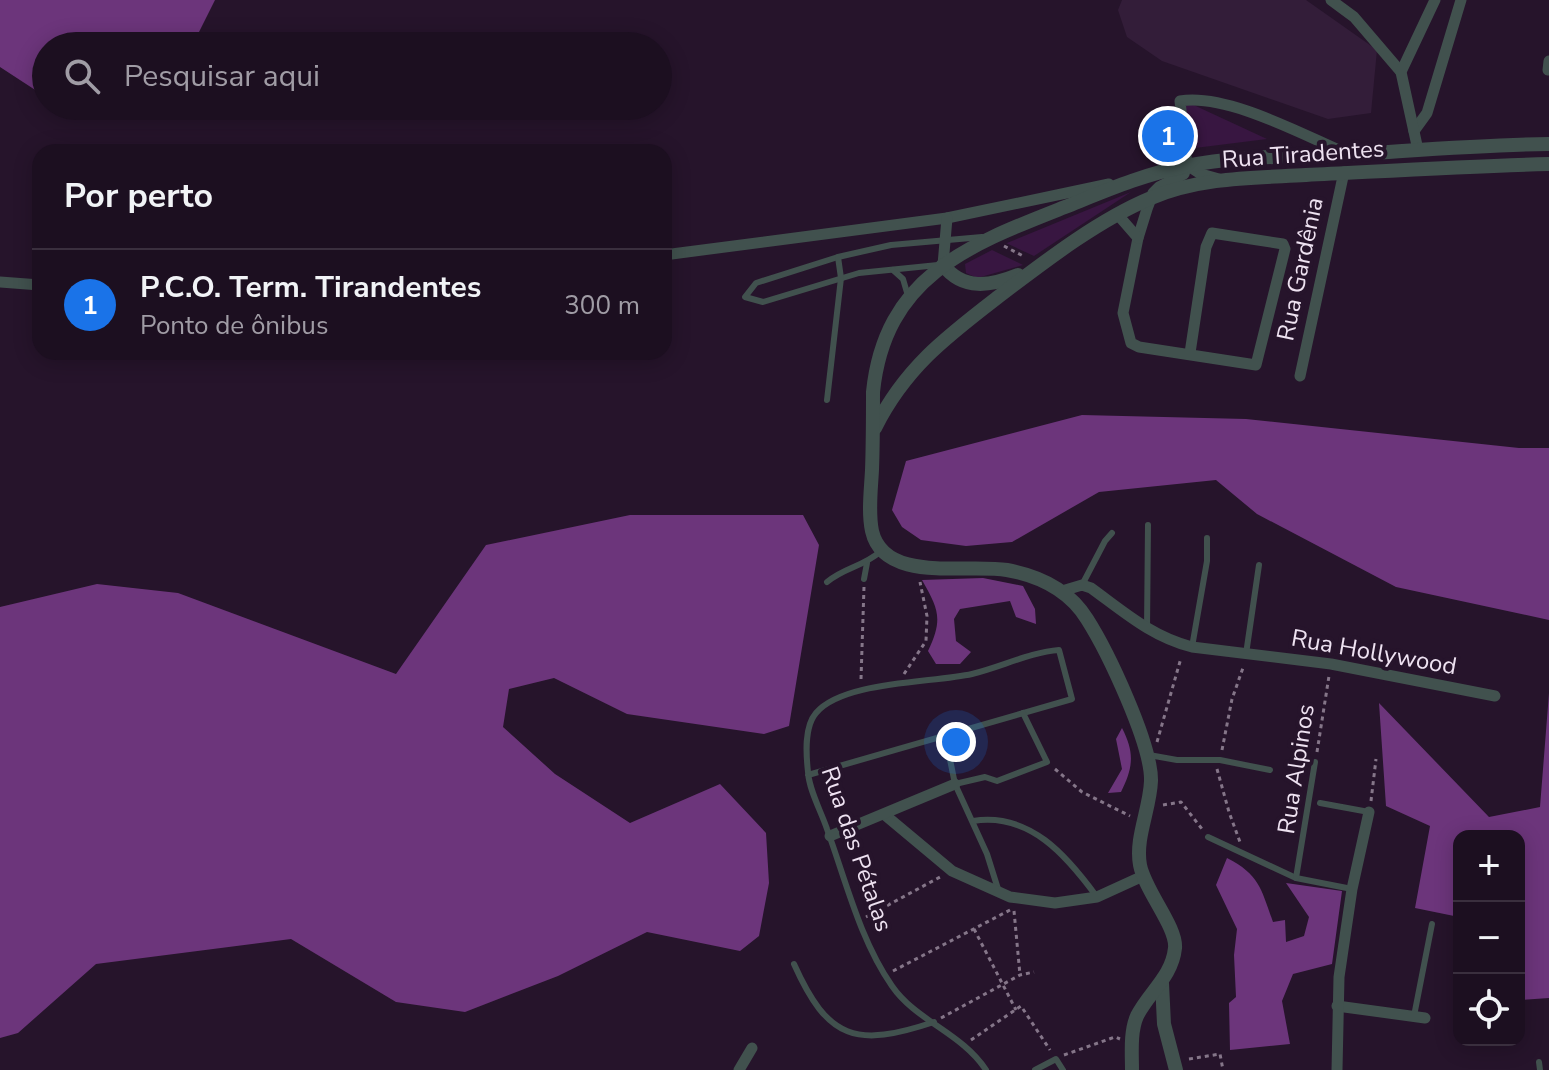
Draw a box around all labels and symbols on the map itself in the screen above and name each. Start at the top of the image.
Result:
pin: 1 [1142,106,1194,166]
street label: Rua Tiradentes [1221,132,1385,176]
street label: Rua Gardênia [1269,194,1331,344]
street label: Rua Hollywood [1289,622,1459,682]
street label: Rua Alpinos [1270,702,1322,836]
your location [936,722,976,762]
street label: Rua das Pétalas [814,762,900,936]

